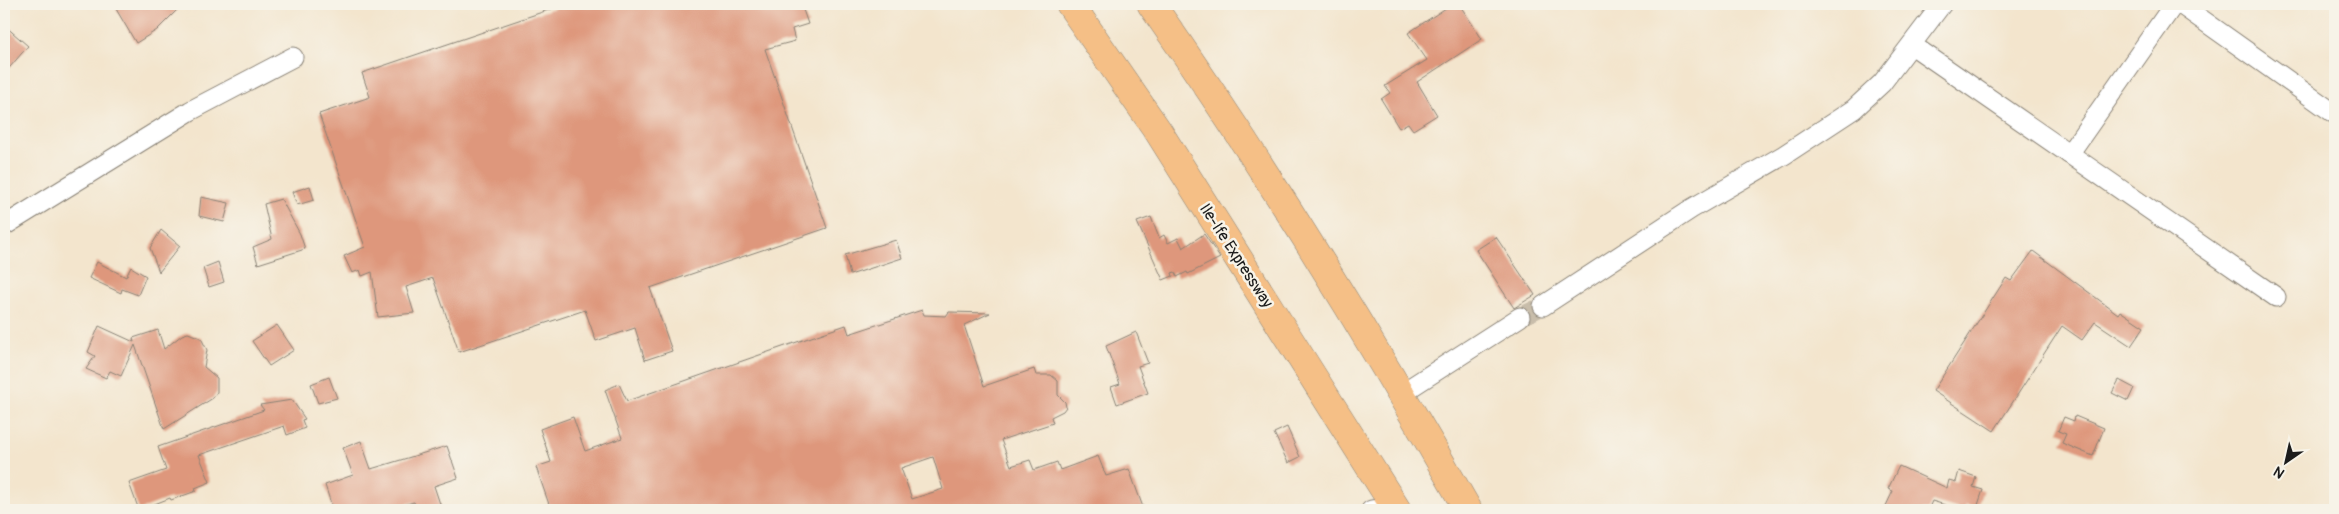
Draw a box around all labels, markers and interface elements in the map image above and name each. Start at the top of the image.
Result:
street label: Ile-Ife Expressway [1195,200,1277,312]
north arrow [2262,436,2312,486]
text: N [2270,463,2288,482]

